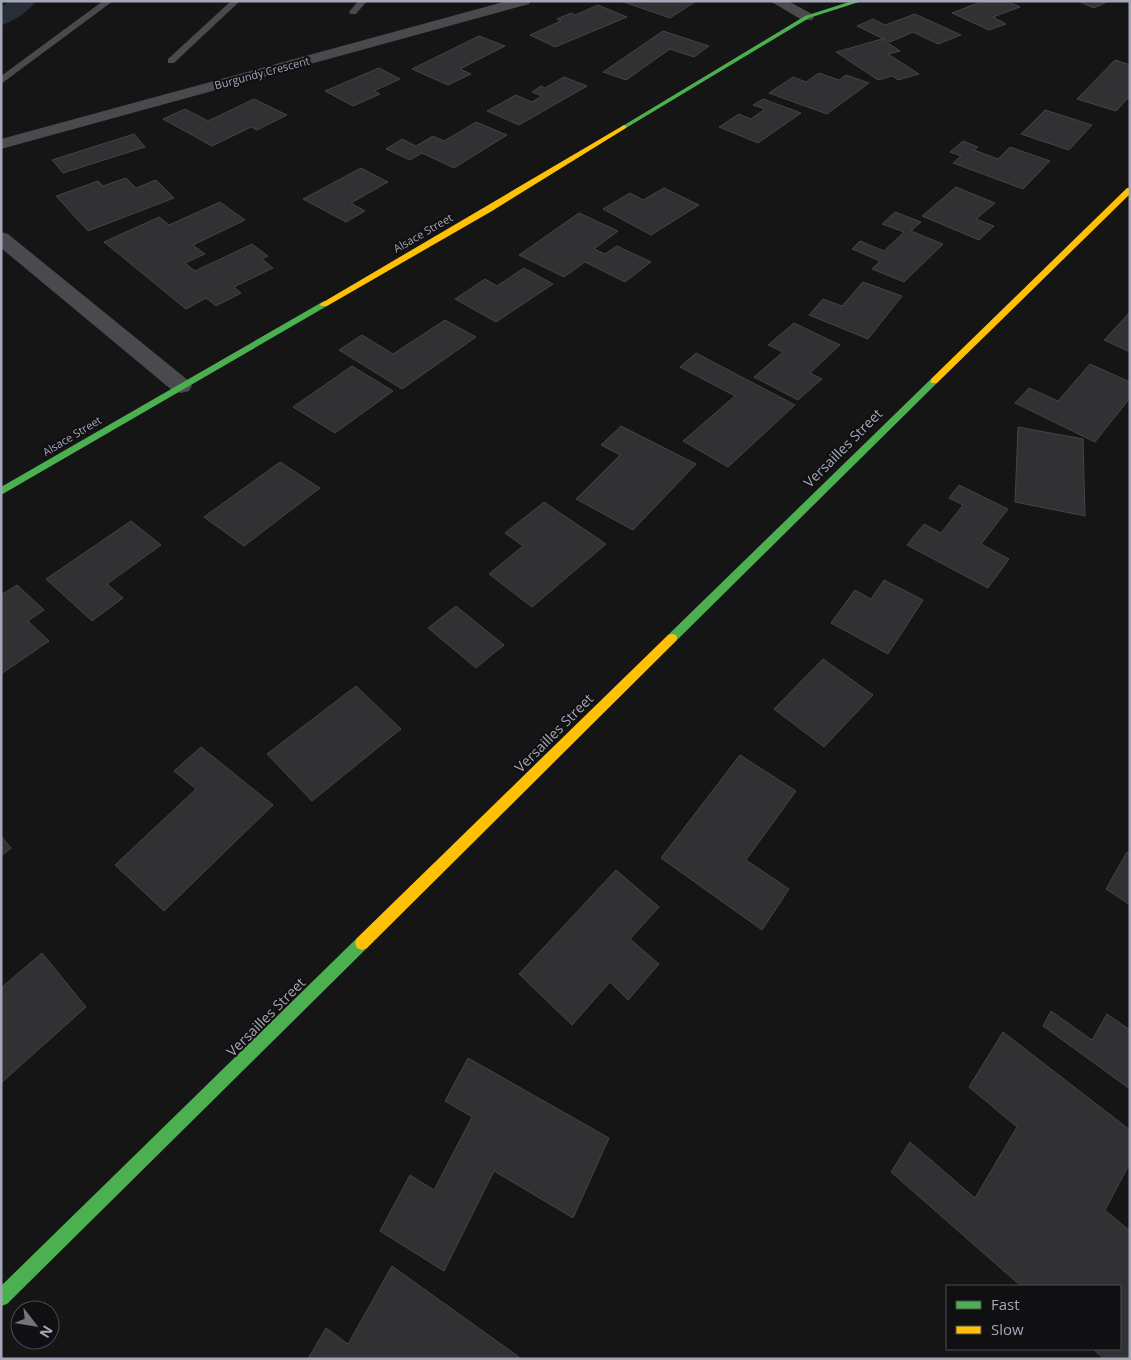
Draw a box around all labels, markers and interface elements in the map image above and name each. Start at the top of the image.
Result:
street label: Burgundy Crescent [213,53,311,92]
street label: Alsace Street [390,210,455,256]
street label: Versailles Street [799,404,886,491]
street label: Alsace Street [40,412,104,459]
street label: Versailles Street [510,689,597,776]
street label: Versailles Street [222,973,309,1060]
legend [946,1285,1121,1350]
text: Fast [991,1294,1020,1314]
north arrow [10,1300,60,1350]
text: Slow [991,1319,1024,1339]
text: N [35,1322,58,1342]

